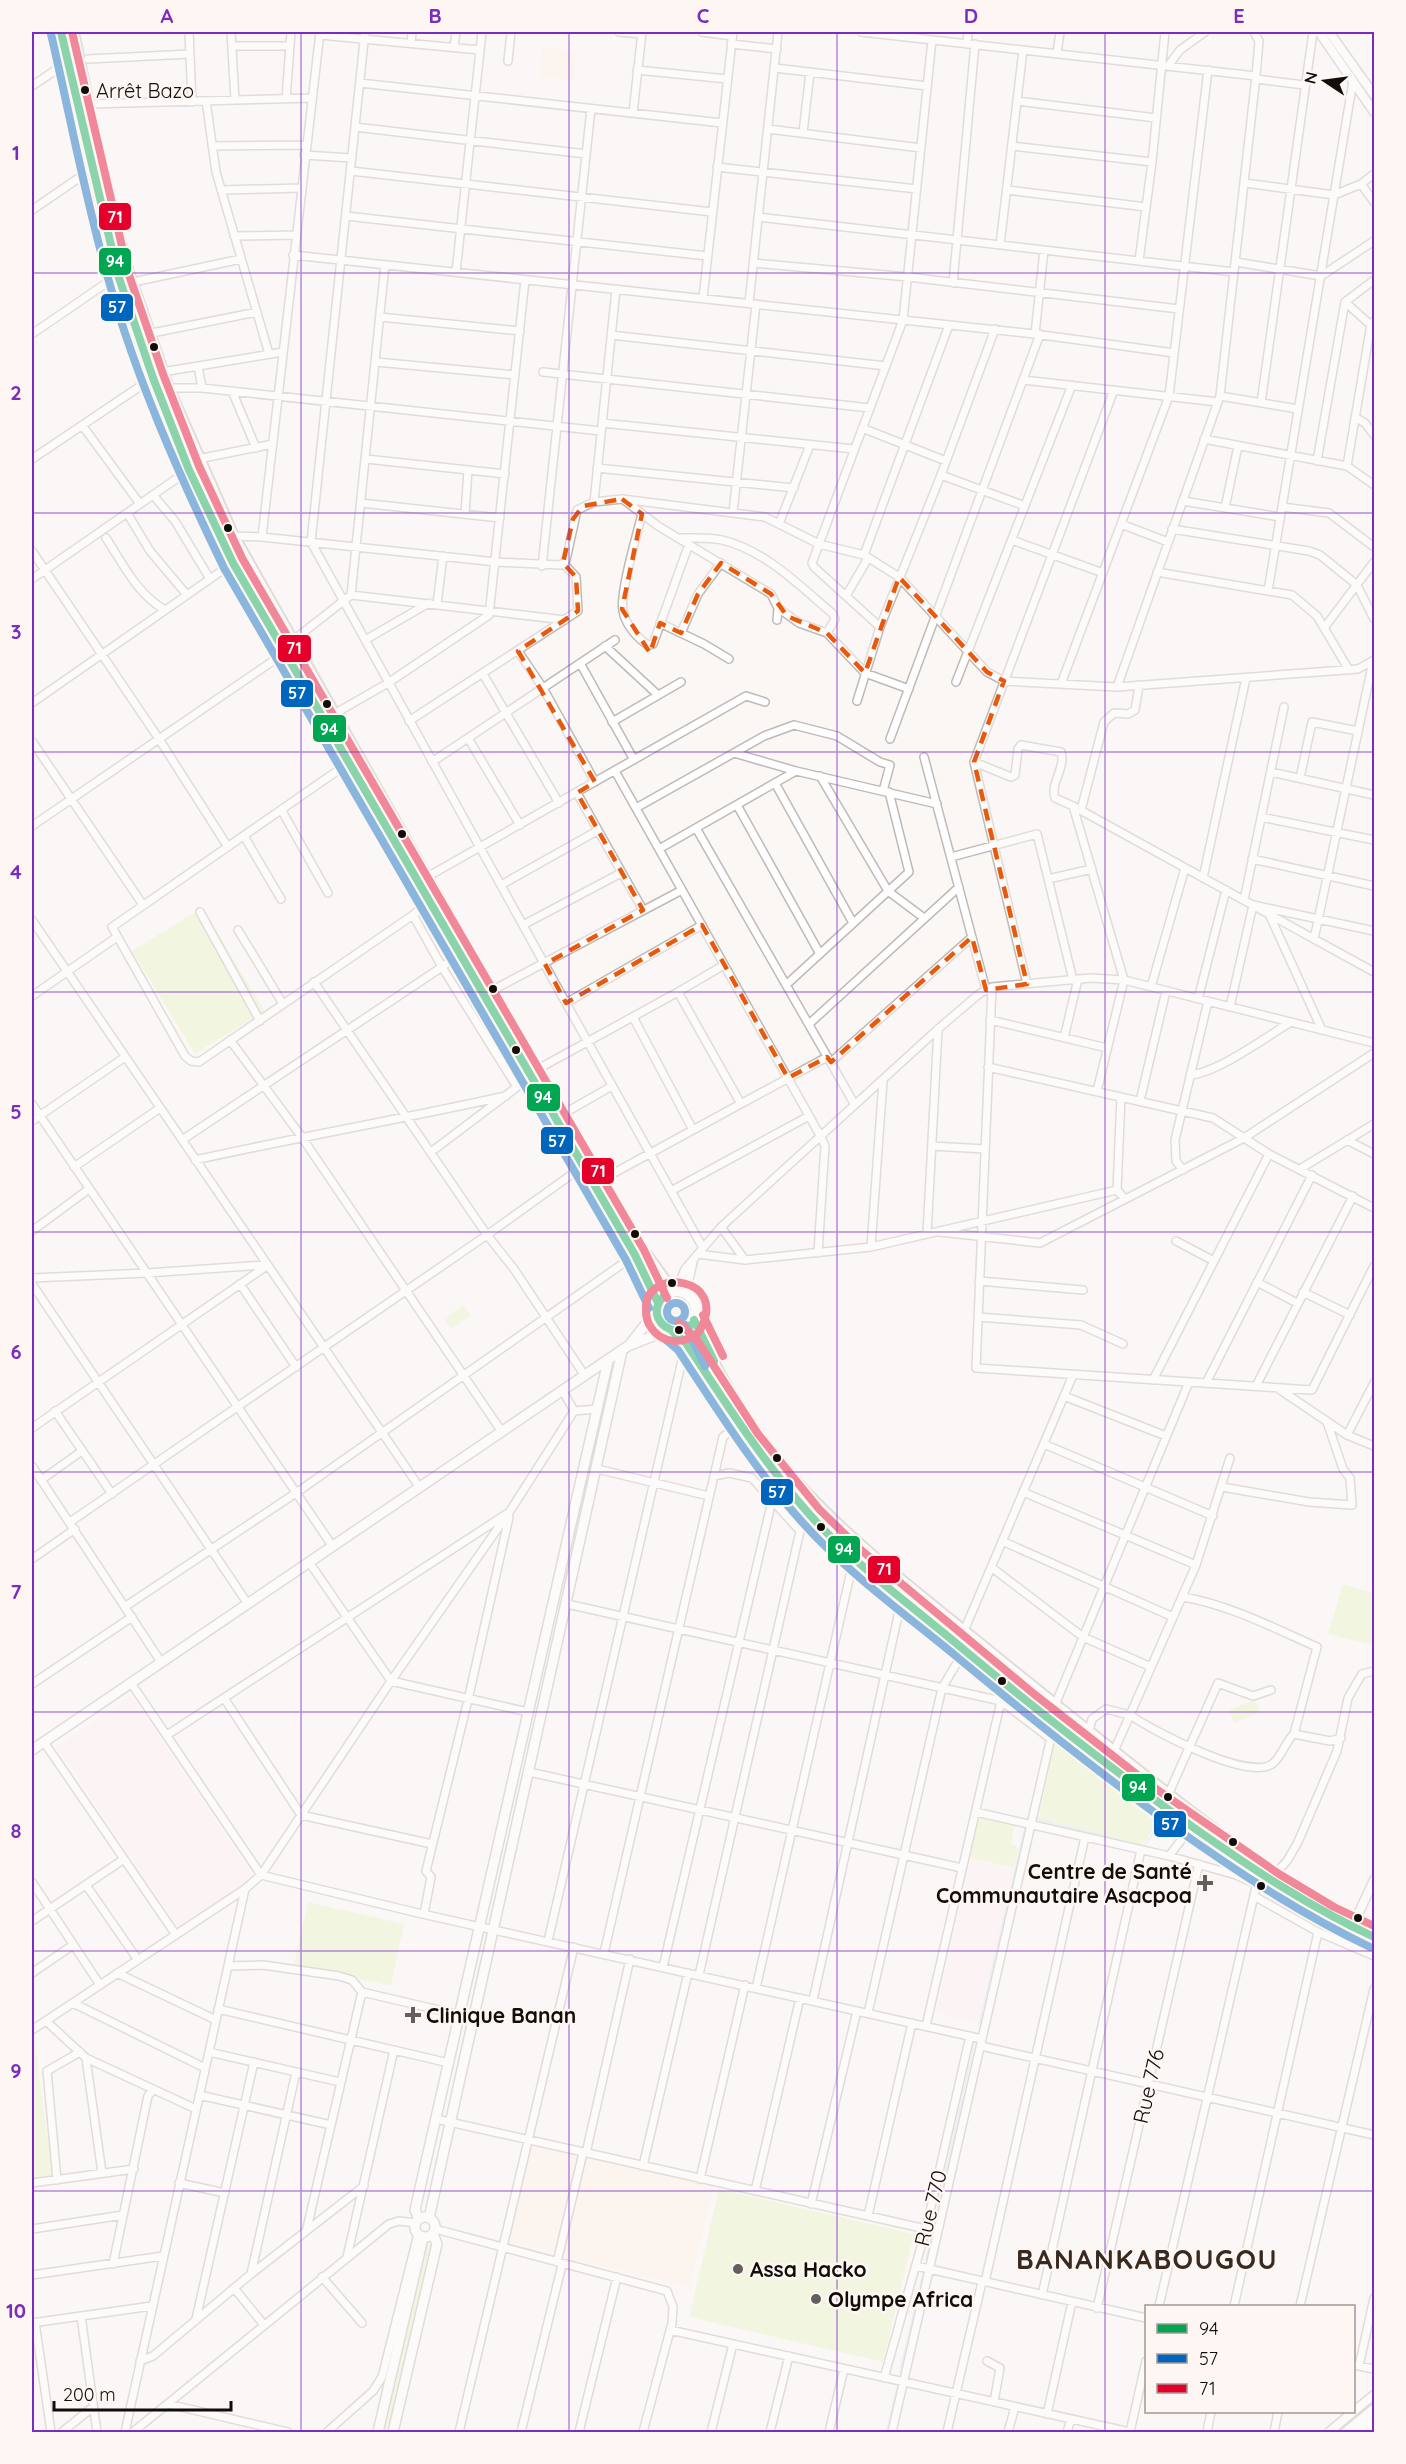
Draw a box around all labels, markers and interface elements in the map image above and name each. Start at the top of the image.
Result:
text: A [161,3,174,28]
text: B [428,3,442,28]
text: C [697,3,710,28]
text: D [964,3,978,28]
text: E [1233,3,1245,28]
north arrow [1295,51,1355,111]
text: N [1299,70,1321,86]
place label: Arrêt Bazo [96,78,194,103]
marker: Arrêt Bazo [79,84,91,96]
text: 1 [12,140,20,165]
line badge: 71 [98,202,132,231]
text: 71 [107,207,123,227]
line badge: 94 [98,247,132,276]
text: 94 [106,251,125,271]
line badge: 57 [100,293,134,322]
text: 57 [108,297,126,317]
unlabelled marker [148,341,160,353]
text: 2 [10,380,22,405]
unlabelled marker [222,522,234,534]
text: 3 [11,619,21,644]
line badge: 71 [277,634,312,663]
text: 71 [286,638,302,658]
line badge: 57 [280,679,314,708]
text: 57 [288,683,306,703]
unlabelled marker [321,698,333,710]
line badge: 94 [312,714,347,743]
text: 94 [320,719,339,739]
unlabelled marker [396,828,408,840]
text: 4 [10,859,22,884]
unlabelled marker [487,983,499,995]
unlabelled marker [510,1044,522,1056]
line badge: 94 [526,1083,561,1112]
text: 94 [534,1087,553,1107]
text: 5 [10,1099,22,1124]
line badge: 57 [540,1126,574,1155]
text: 57 [548,1131,566,1151]
line badge: 71 [581,1157,615,1185]
text: 71 [590,1161,606,1181]
unlabelled marker [629,1228,641,1240]
unlabelled marker [666,1277,678,1289]
unlabelled marker [673,1324,685,1336]
text: 6 [10,1339,22,1364]
unlabelled marker [771,1452,783,1464]
line badge: 57 [760,1478,794,1506]
text: 57 [768,1482,786,1502]
unlabelled marker [815,1521,827,1533]
line badge: 94 [827,1535,861,1564]
text: 94 [835,1539,854,1559]
line badge: 71 [867,1555,901,1584]
text: 71 [876,1559,892,1579]
text: 7 [11,1579,22,1604]
unlabelled marker [996,1675,1008,1687]
line badge: 94 [1121,1773,1156,1802]
text: 94 [1129,1777,1148,1797]
unlabelled marker [1162,1791,1174,1803]
line badge: 57 [1153,1810,1187,1838]
text: 57 [1161,1814,1179,1834]
text: 8 [11,1818,22,1843]
unlabelled marker [1227,1836,1239,1848]
place label: Centre de Santé Communautaire Asacpoa [936,1858,1192,1908]
marker: Centre de Santé Communautaire Asacpoa [1196,1874,1214,1892]
unlabelled marker [1255,1880,1267,1892]
unlabelled marker [1352,1912,1364,1924]
place label: Clinique Banan [426,2002,576,2028]
marker: Clinique Banan [404,2006,422,2024]
street label: Rue 776 [1127,2046,1169,2126]
text: 9 [10,2058,22,2083]
street label: Rue 770 [908,2167,952,2249]
district label: BANANKABOUGOU [1016,2242,1278,2276]
place label: Assa Hacko [750,2256,867,2282]
marker: Assa Hacko [731,2262,745,2276]
place label: Olympe Africa [828,2286,973,2312]
marker: Olympe Africa [809,2292,823,2306]
text: 10 [6,2298,26,2323]
legend [1145,2305,1355,2413]
text: 94 [1199,2317,1219,2340]
text: 57 [1199,2347,1218,2370]
scale bar [54,2374,231,2412]
text: 71 [1199,2377,1216,2400]
text: 200 m [63,2383,116,2406]

